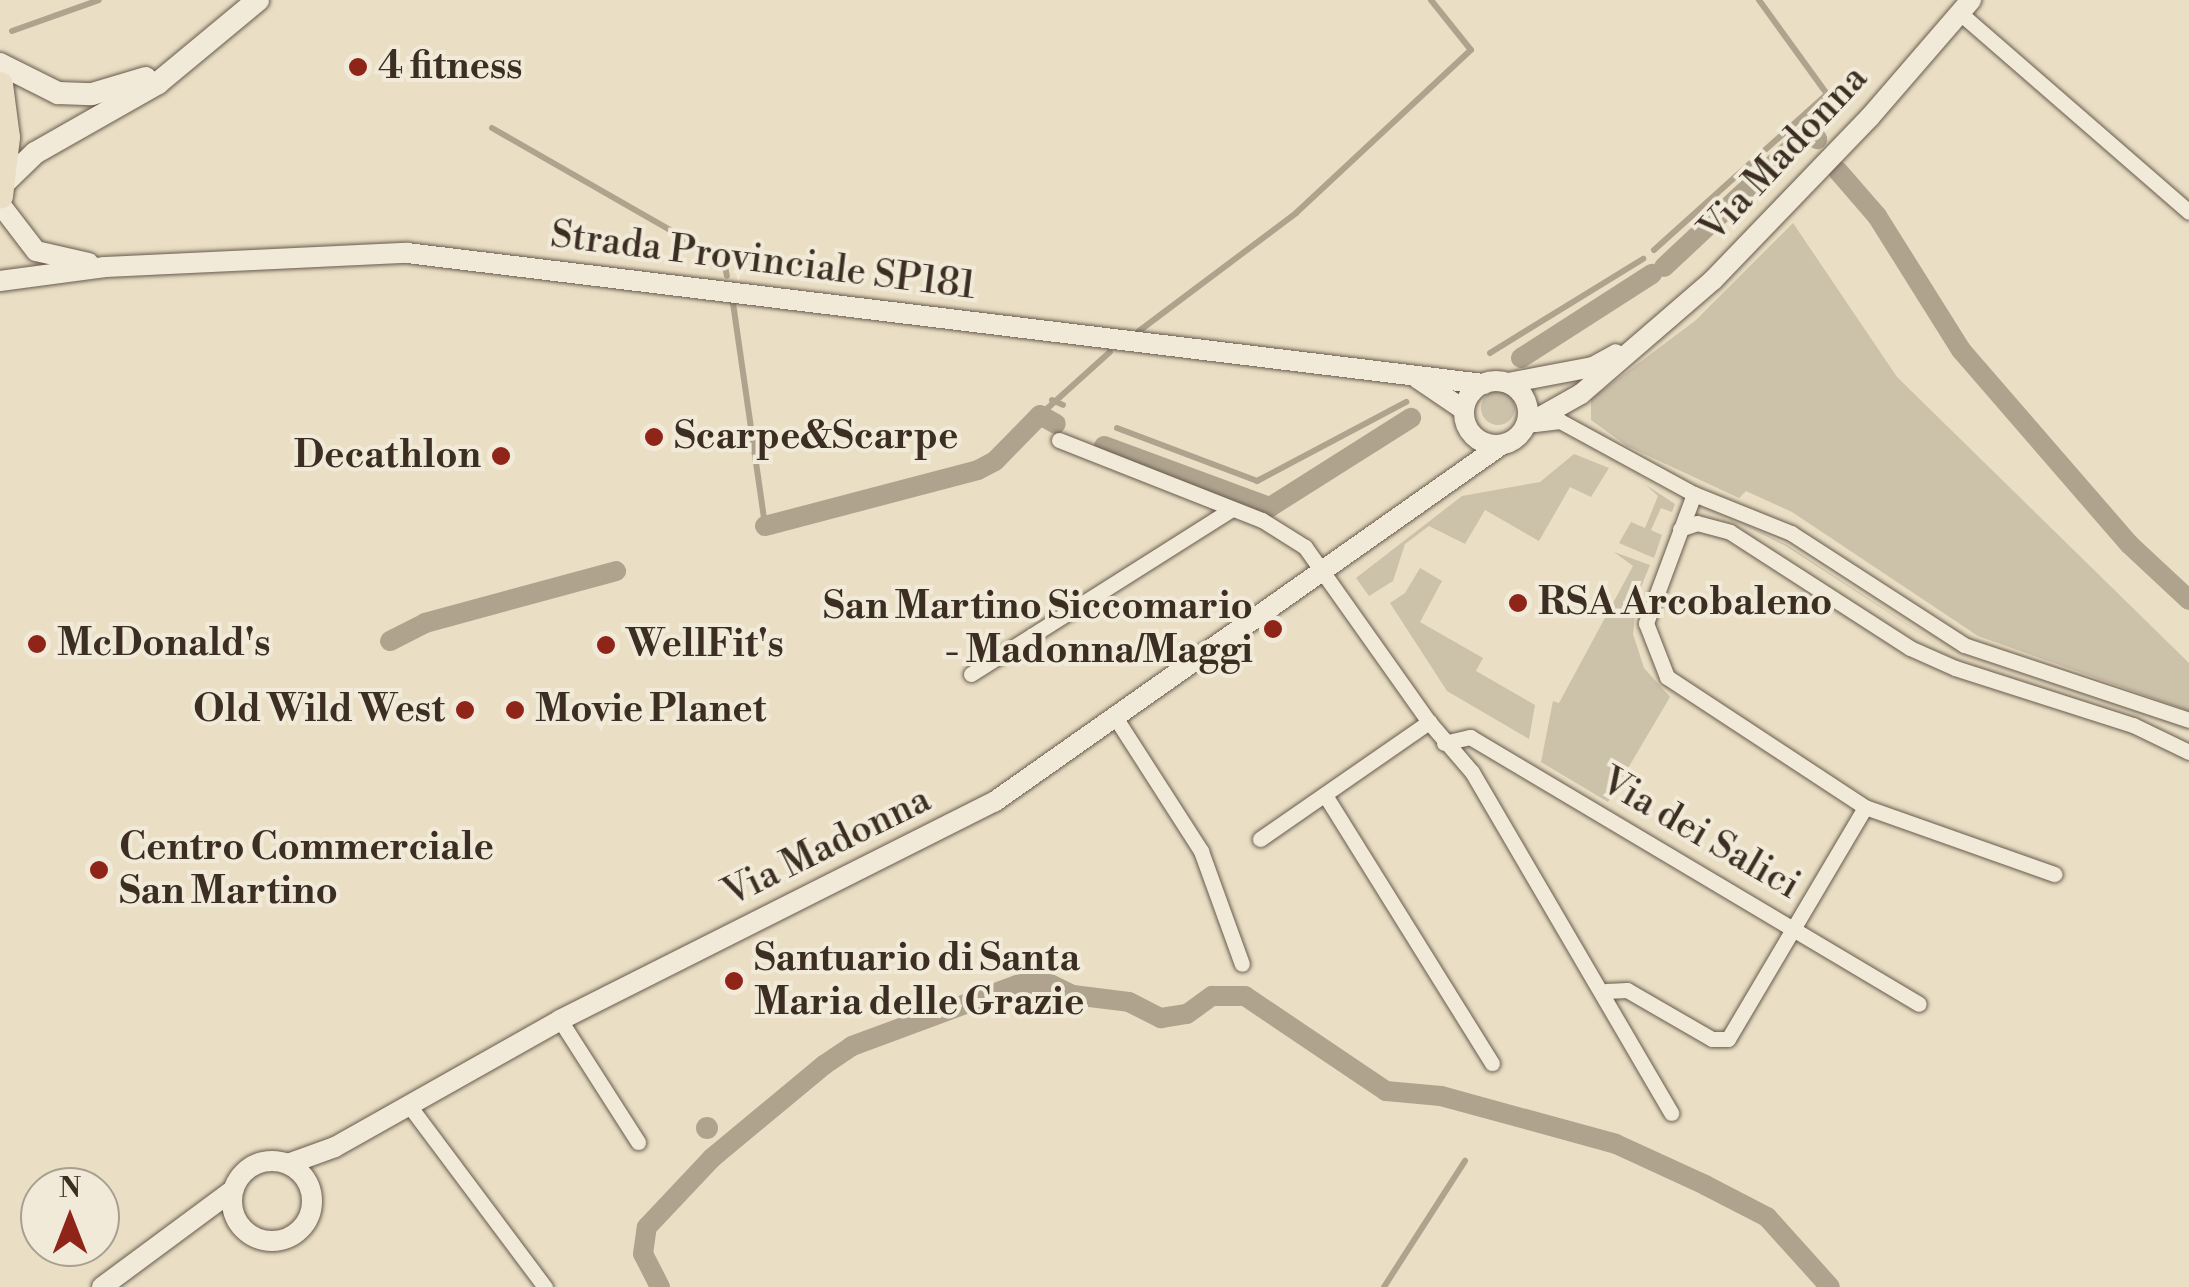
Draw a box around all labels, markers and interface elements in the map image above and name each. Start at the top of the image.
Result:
place label: 4 fitness [378,44,523,90]
marker: 4 fitness [347,56,369,78]
street label: Via Madonna [1691,56,1877,252]
street label: Strada Provinciale SP181 [548,212,978,310]
place label: Scarpe&Scarpe [674,414,958,460]
marker: Scarpe&Scarpe [643,426,665,448]
place label: Decathlon [294,433,481,479]
marker: Decathlon [490,445,512,467]
place label: RSA Arcobaleno [1538,580,1832,626]
place label: San Martino Siccomario - Madonna/Maggi [823,584,1253,674]
marker: RSA Arcobaleno [1507,592,1529,614]
marker: San Martino Siccomario - Madonna/Maggi [1262,618,1284,640]
place label: McDonald's [57,621,271,667]
place label: WellFit's [626,622,784,668]
marker: McDonald's [26,633,48,655]
marker: WellFit's [595,634,617,656]
place label: Old Wild West [193,687,445,733]
place label: Movie Planet [535,687,766,733]
marker: Old Wild West [454,699,476,721]
marker: Movie Planet [504,699,526,721]
street label: Via dei Salici [1592,759,1808,909]
street label: Via Madonna [716,777,938,917]
place label: Centro Commerciale San Martino [119,825,494,914]
marker: Centro Commerciale San Martino [88,859,110,881]
place label: Santuario di Santa Maria delle Grazie [754,936,1084,1026]
marker: Santuario di Santa Maria delle Grazie [723,970,745,992]
north arrow [20,1167,120,1267]
text: N [59,1171,81,1206]

